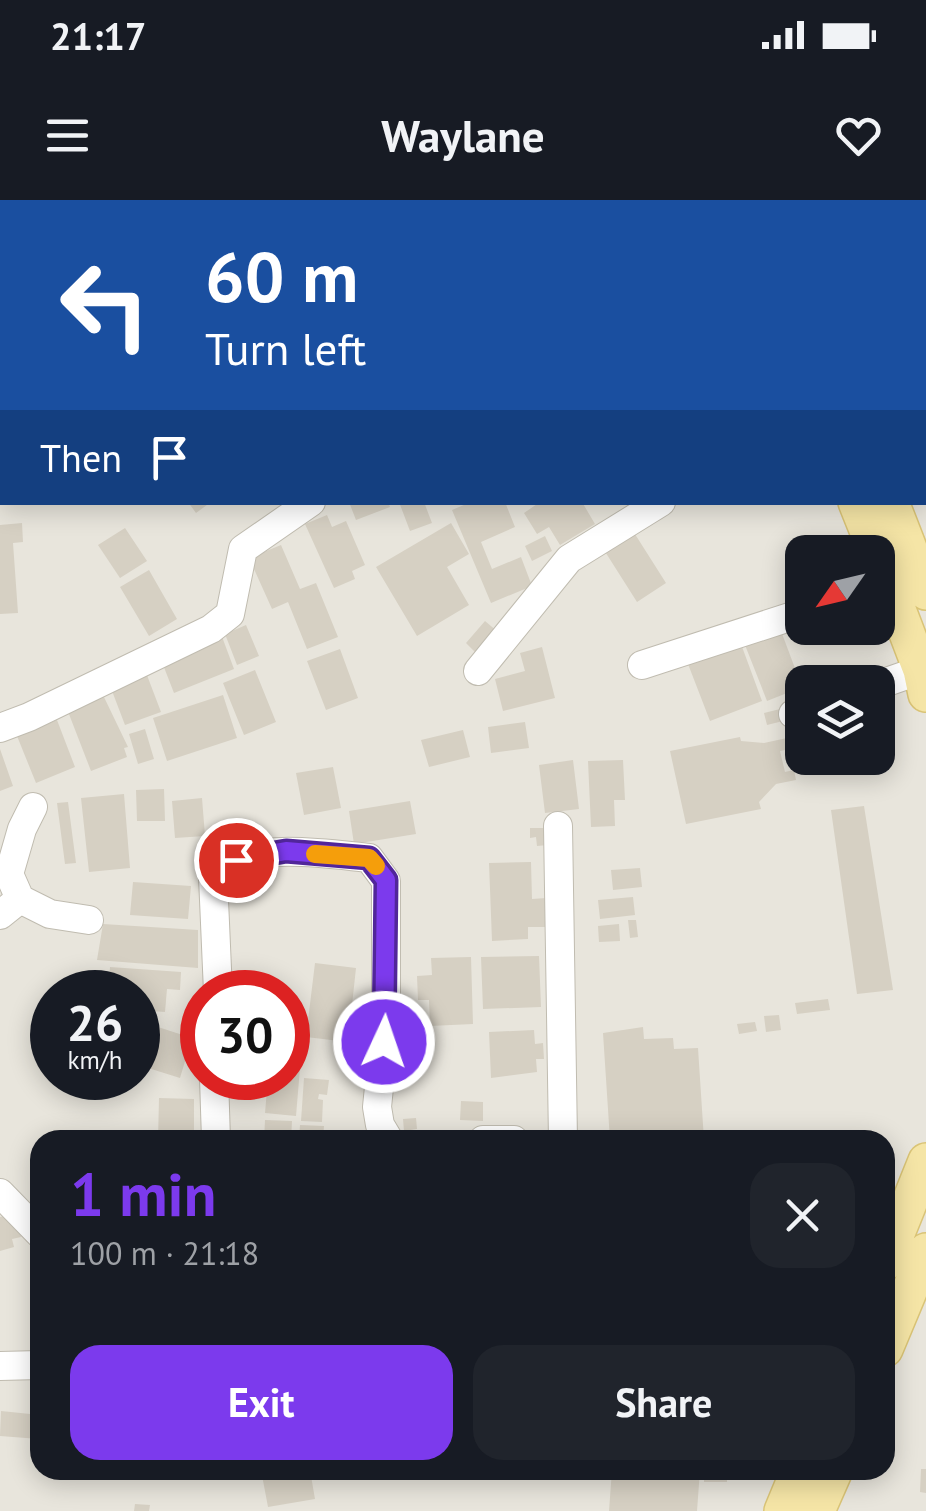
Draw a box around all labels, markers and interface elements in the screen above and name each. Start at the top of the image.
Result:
text: 21:17 [50,11,146,60]
text: Waylane [381,106,545,164]
icon: menu [40,108,95,163]
icon: heart [831,108,886,163]
text: 60 m [205,231,358,321]
icon: left [40,240,170,370]
text: Turn left [205,319,366,377]
icon: arrive [142,430,197,485]
text: Then [40,433,122,482]
north arrow [785,535,895,645]
map controls [785,535,895,775]
button: layers [785,665,895,775]
pin [194,818,279,903]
icon: arrive [209,833,264,888]
speed limit sign: 30 [180,970,310,1100]
text: 26 [67,990,123,1055]
position arrow [332,990,436,1094]
text: km/h [68,1044,122,1076]
text: 1 min [70,1155,216,1233]
button: close [750,1163,855,1268]
text: 100 m · 21:18 [70,1232,259,1274]
button: Exit [70,1345,453,1460]
button: Share [473,1345,855,1460]

